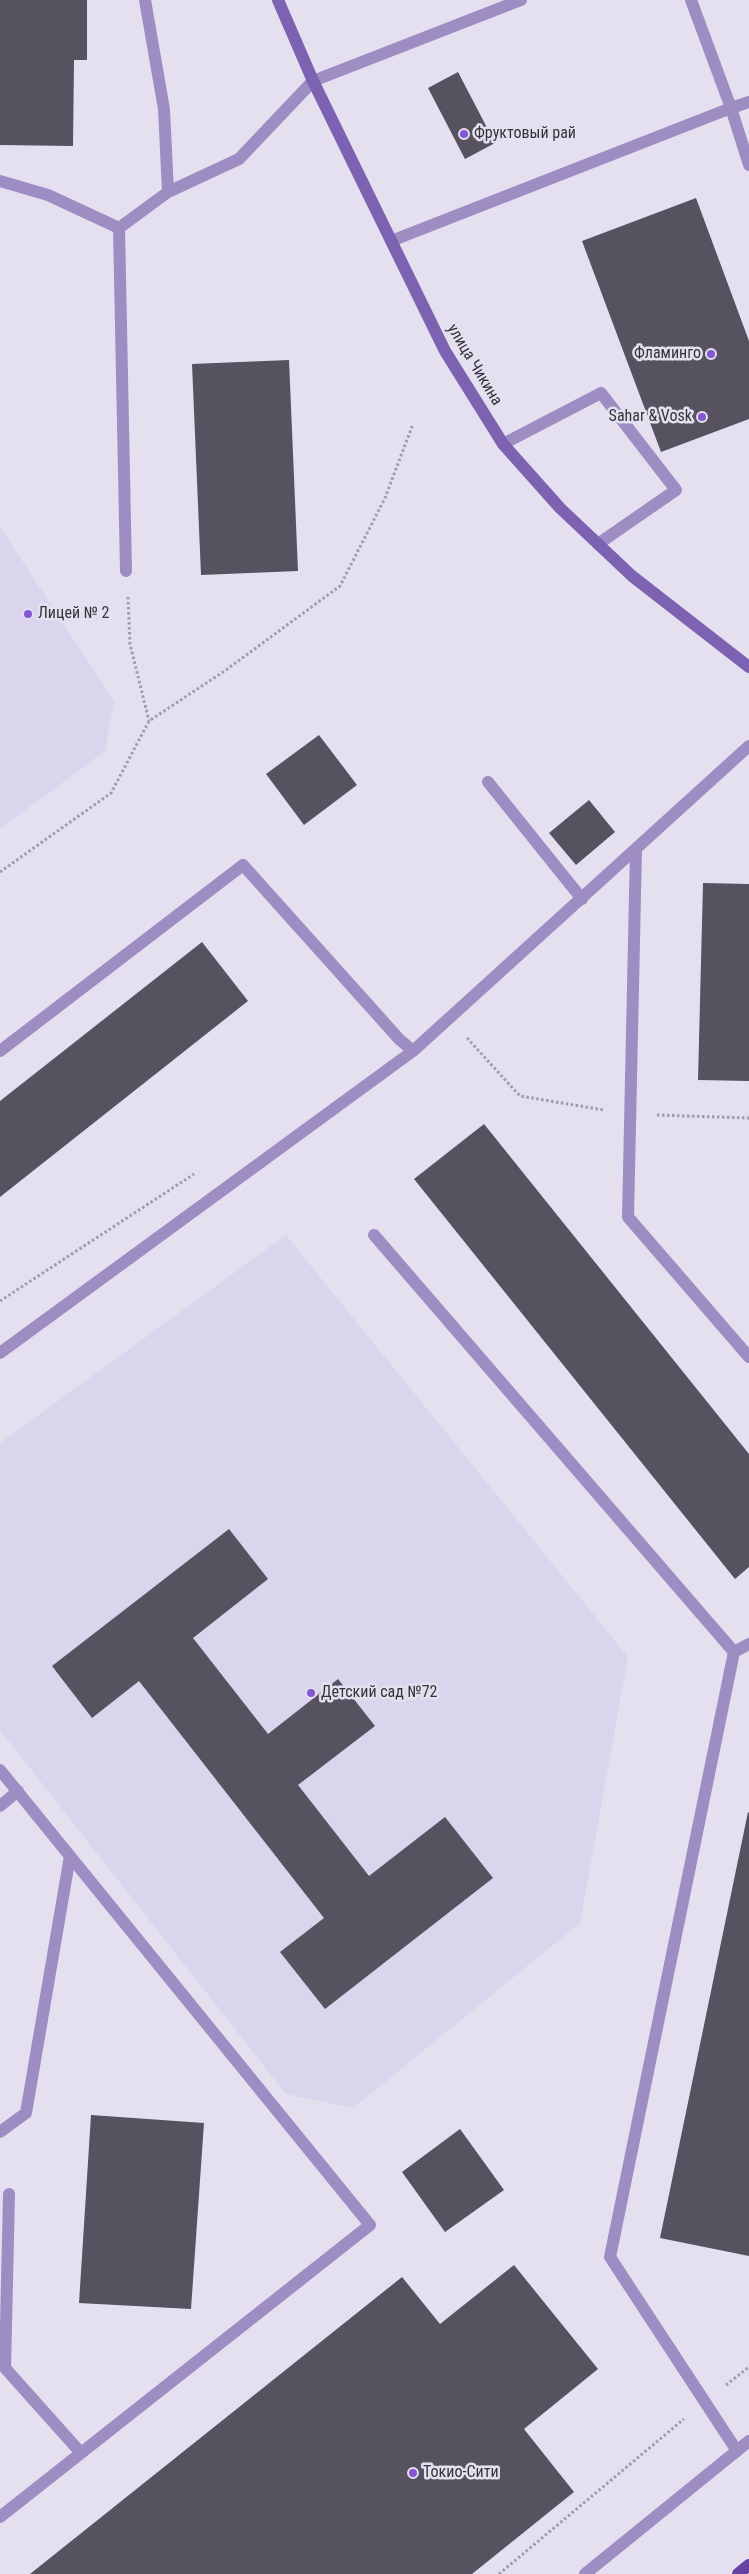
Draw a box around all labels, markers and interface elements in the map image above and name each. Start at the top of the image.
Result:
place label: Фруктовый рай [474,124,576,144]
marker: Фруктовый рай [458,128,470,140]
street label: улица Чикина [442,321,506,409]
place label: Фламинго [634,344,701,364]
marker: Фламинго [705,348,717,360]
place label: Sahar & Vosk [609,407,692,427]
marker: Sahar & Vosk [696,411,708,423]
place label: Лицей № 2 [38,604,109,624]
marker: Лицей № 2 [22,608,34,620]
place label: Детский сад №72 [321,1683,437,1703]
marker: Детский сад №72 [305,1687,317,1699]
place label: Токио-Сити [423,2463,499,2483]
marker: Токио-Сити [407,2467,419,2479]

